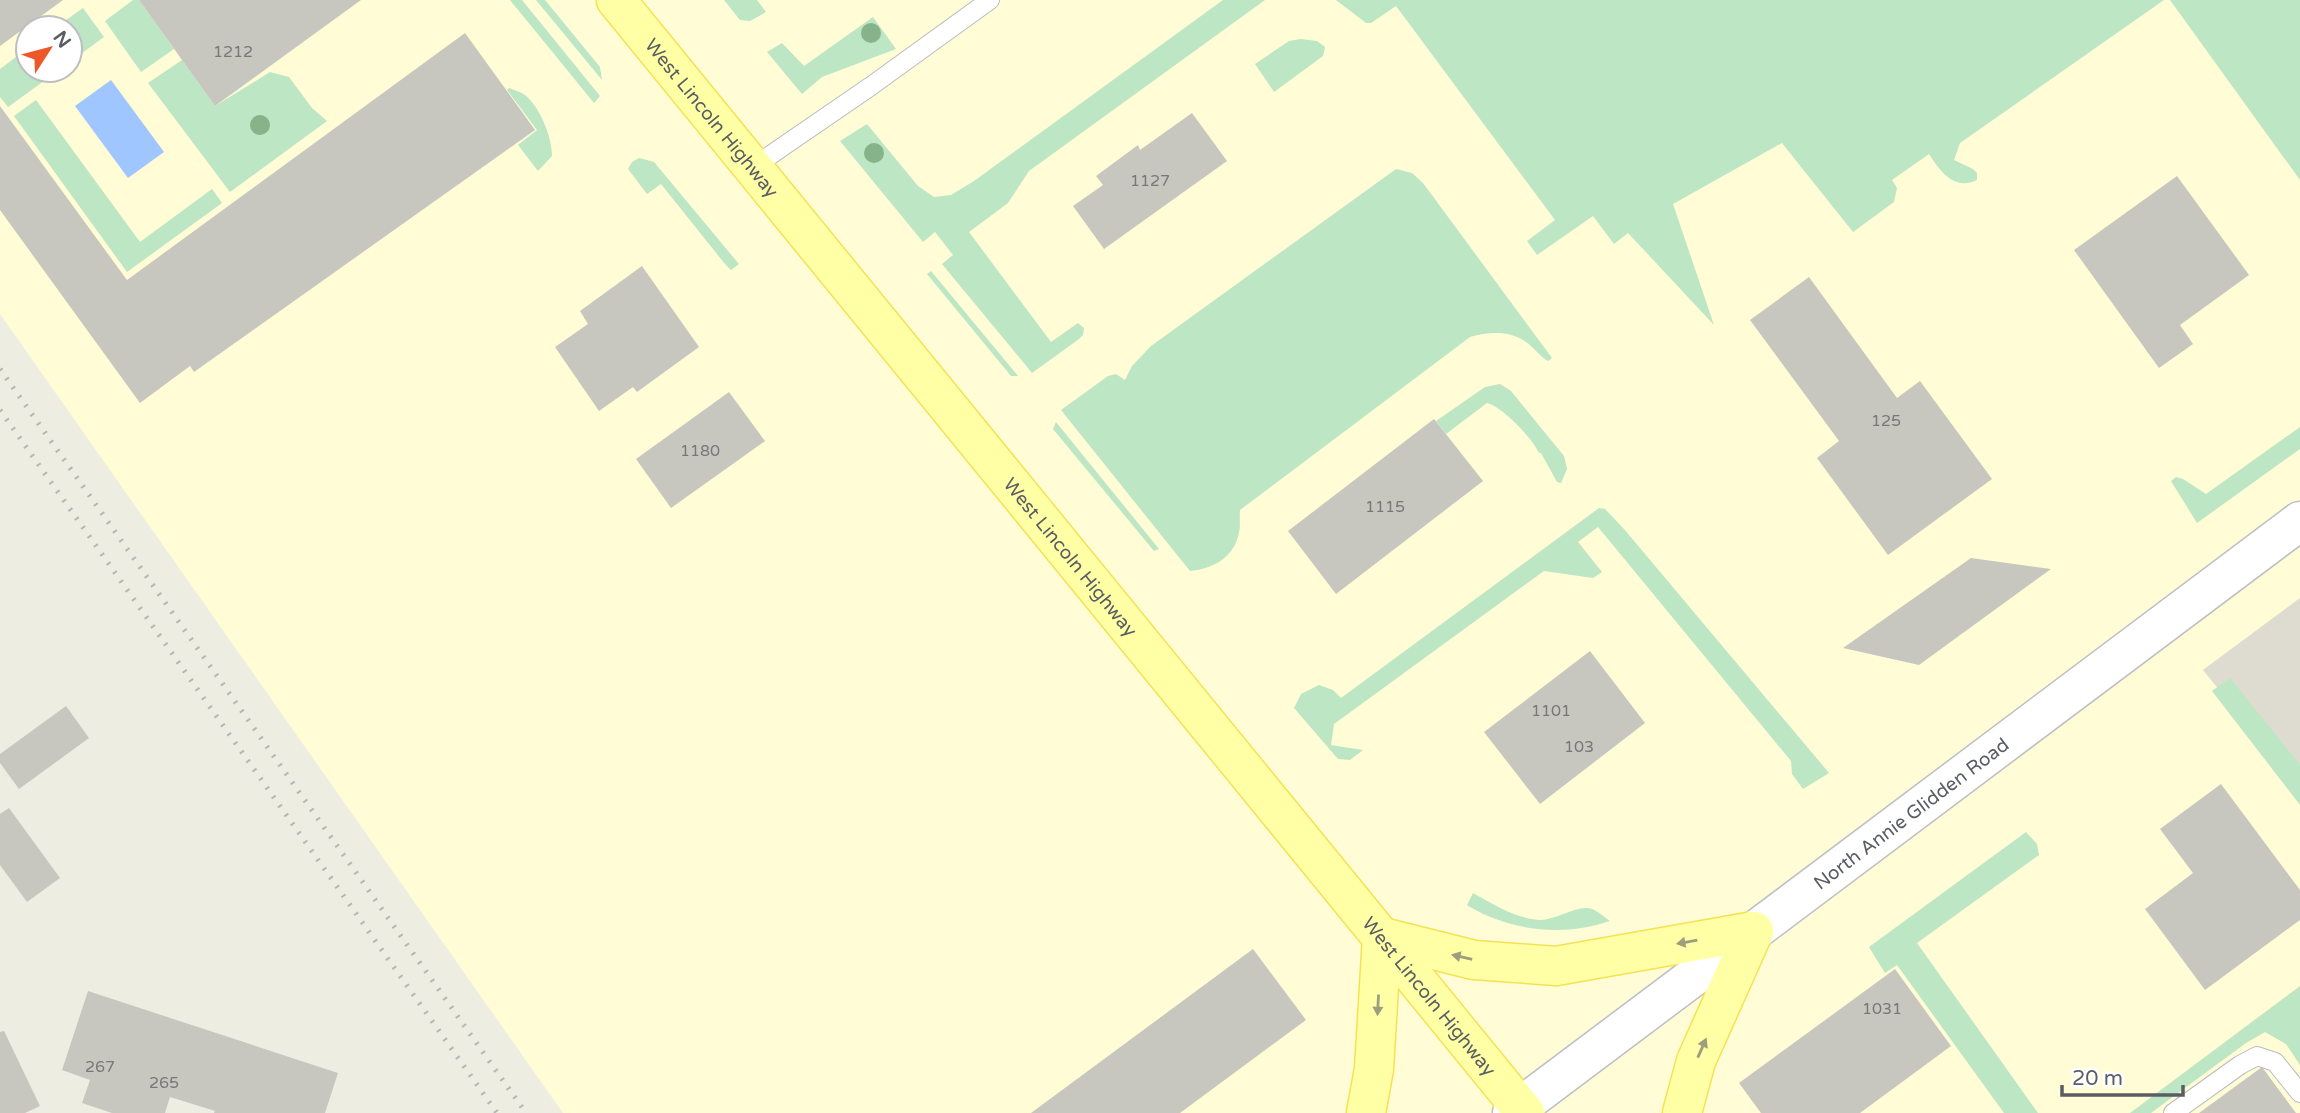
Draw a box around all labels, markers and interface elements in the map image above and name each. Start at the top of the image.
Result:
north arrow [14,14,84,84]
text: N [49,27,75,52]
street label: West Lincoln Highway [640,35,783,202]
house number: 1212 [213,42,253,62]
house number: 1127 [1130,171,1170,191]
house number: 125 [1871,411,1901,431]
house number: 1180 [680,441,720,461]
street label: West Lincoln Highway [999,474,1141,641]
house number: 1115 [1365,497,1405,517]
house number: 1101 [1531,701,1571,721]
street label: North Annie Glidden Road [1810,734,2013,894]
house number: 103 [1564,737,1594,757]
street label: West Lincoln Highway [1357,913,1500,1080]
one-way arrow [1676,937,1698,948]
one-way arrow [1451,951,1473,962]
one-way arrow [1372,994,1383,1016]
house number: 1031 [1862,999,1902,1019]
one-way arrow [1696,1038,1708,1058]
scale bar [2062,1054,2183,1098]
house number: 267 [85,1057,115,1077]
text: 20 m [2072,1066,2123,1091]
house number: 265 [149,1073,179,1093]

